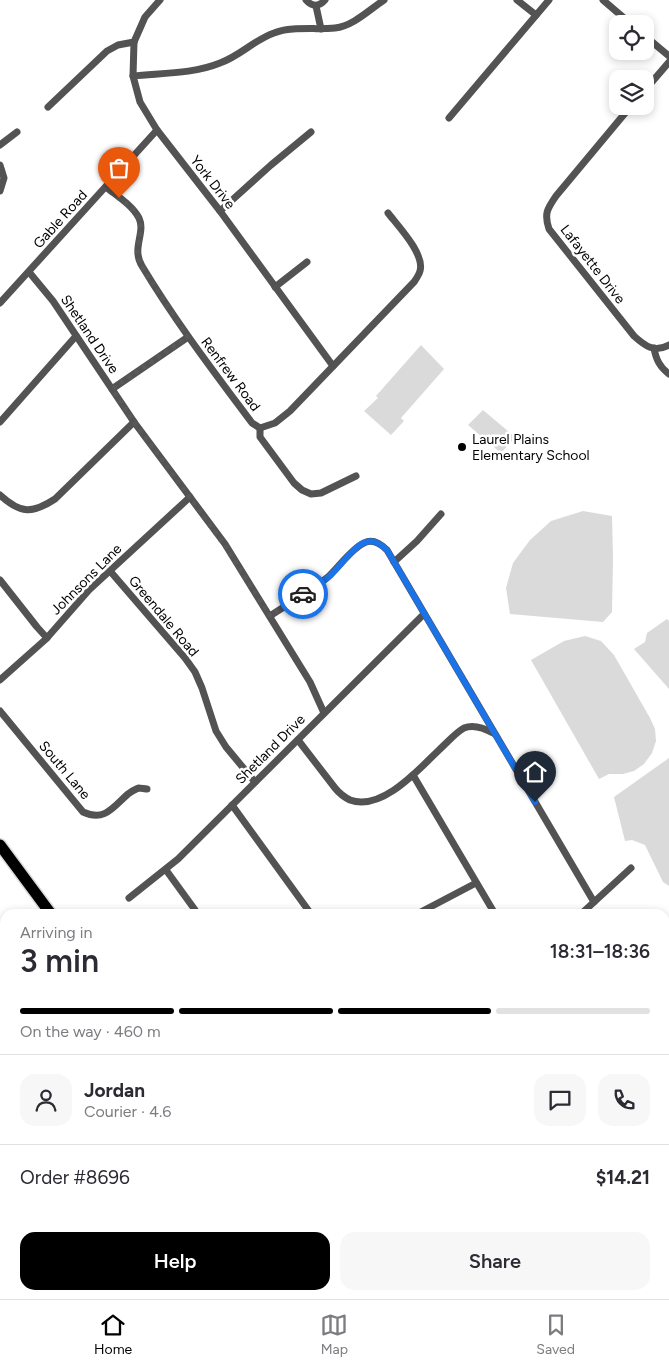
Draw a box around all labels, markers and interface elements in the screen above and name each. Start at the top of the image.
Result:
map controls [609,15,654,115]
button: locate [609,15,654,60]
button: layers [609,70,654,115]
pin [98,147,140,198]
street label: York Drive [186,152,239,213]
icon: bag [105,154,133,182]
street label: Gable Road [30,187,91,252]
street label: Lafayette Drive [557,221,629,307]
street label: Shetland Drive [57,292,122,377]
street label: Renfrew Road [197,334,264,415]
place label: Laurel Plains Elementary School [472,431,590,464]
marker: Laurel Plains Elementary School [456,441,468,453]
street label: Johnsons Lane [47,540,126,618]
courier [278,569,328,619]
street label: Greendale Road [125,572,202,660]
icon: car [289,580,317,608]
street label: Shetland Drive [232,711,309,788]
street label: South Lane [35,738,94,803]
pin [514,751,556,802]
icon: home [521,758,549,786]
text: Arriving in [20,923,92,942]
text: 18:31–18:36 [550,940,650,963]
text: 3 min [20,942,99,980]
text: On the way · 460 m [20,1022,161,1041]
button: person [20,1074,72,1126]
button: chat [534,1074,586,1126]
button: phone [598,1074,650,1126]
text: Jordan [84,1079,145,1102]
text: Courier · 4.6 [84,1102,171,1121]
text: Order #8696 [20,1166,130,1189]
text: $14.21 [596,1166,650,1189]
button: Help [20,1232,330,1290]
button: Share [340,1232,650,1290]
tab: Home [94,1311,132,1358]
tab: Map [320,1311,348,1358]
tab: Saved [536,1311,575,1358]

